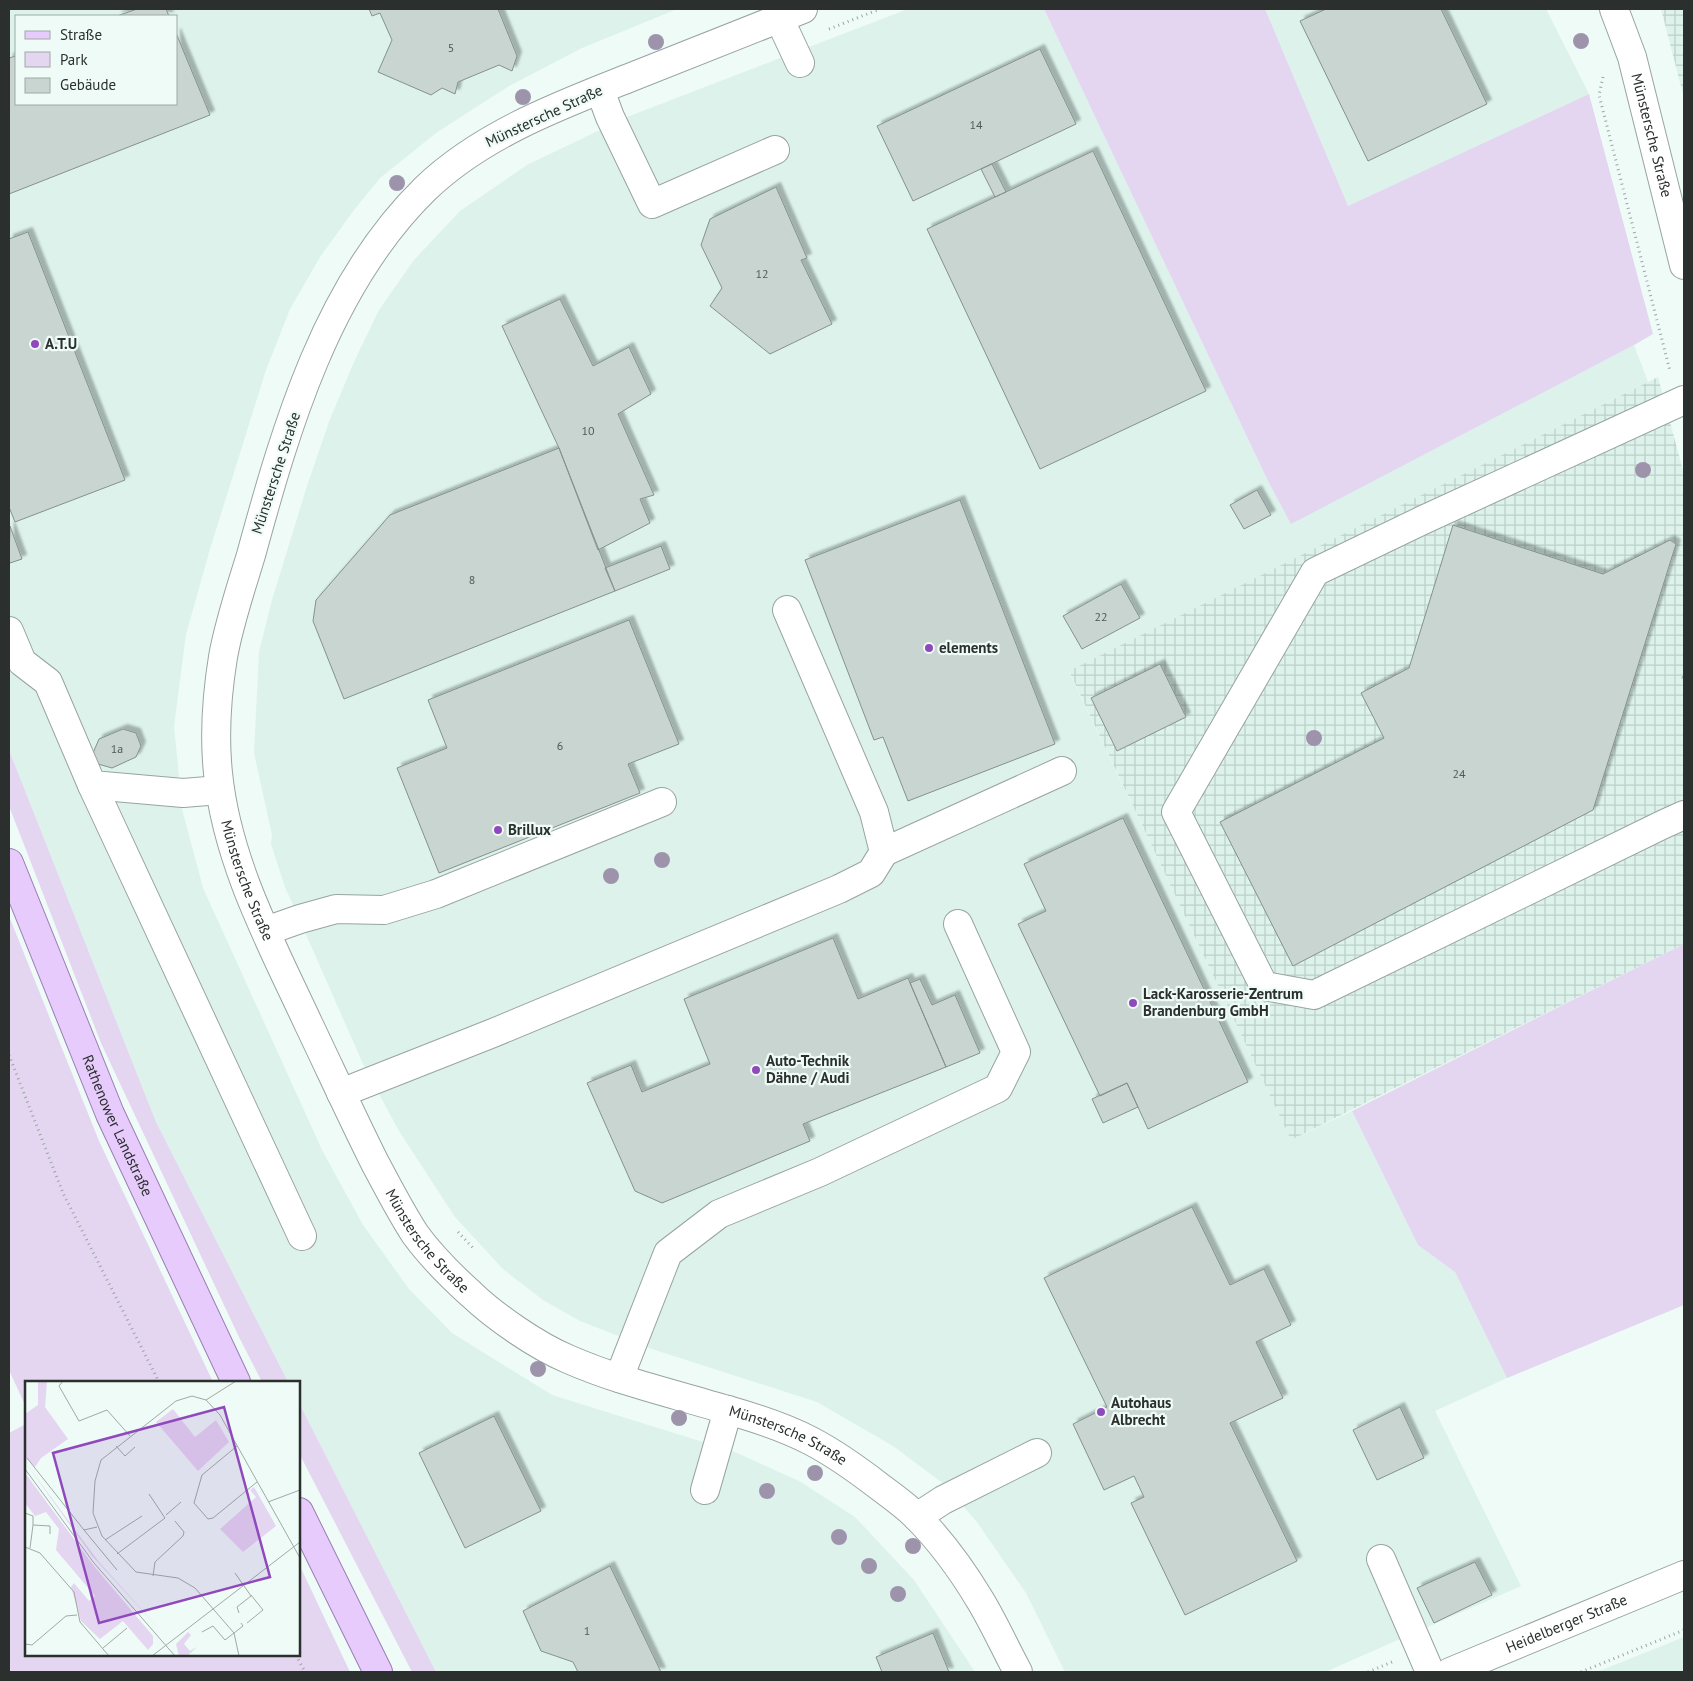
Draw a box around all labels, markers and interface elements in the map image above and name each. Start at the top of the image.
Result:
legend [15,15,178,105]
text: Straße [60,25,102,44]
house number: 5 [448,40,454,55]
text: Park [60,50,88,69]
street label: Münstersche Straße [1627,71,1677,199]
text: Gebäude [60,75,116,94]
street label: Münstersche Straße [482,80,605,151]
house number: 14 [969,117,983,132]
house number: 12 [755,266,769,281]
place label: A.T.U [45,334,77,353]
marker: A.T.U [29,338,41,350]
street label: Münstersche Straße [247,409,304,536]
house number: 10 [581,423,595,438]
house number: 8 [469,572,475,587]
house number: 22 [1094,609,1108,624]
place label: elements [939,638,998,657]
marker: elements [923,642,935,654]
house number: 6 [557,738,563,753]
house number: 1a [111,741,123,756]
house number: 24 [1452,766,1466,781]
street label: Münstersche Straße [217,818,278,944]
place label: Brillux [508,820,551,839]
marker: Brillux [492,824,504,836]
place label: Lack-Karosserie-Zentrum Brandenburg GmbH [1143,984,1303,1020]
marker: Lack-Karosserie-Zentrum Brandenburg GmbH [1127,997,1139,1009]
place label: Auto-Technik Dähne / Audi [766,1051,850,1087]
street label: Rathenower Landstraße [78,1052,157,1199]
marker: Auto-Technik Dähne / Audi [750,1064,762,1076]
street label: Münstersche Straße [382,1185,474,1297]
inset map [25,1381,300,1656]
place label: Autohaus Albrecht [1111,1393,1171,1429]
street label: Münstersche Straße [727,1401,851,1469]
marker: Autohaus Albrecht [1095,1406,1107,1418]
street label: Heidelberger Straße [1503,1590,1630,1657]
house number: 1 [584,1623,590,1638]

